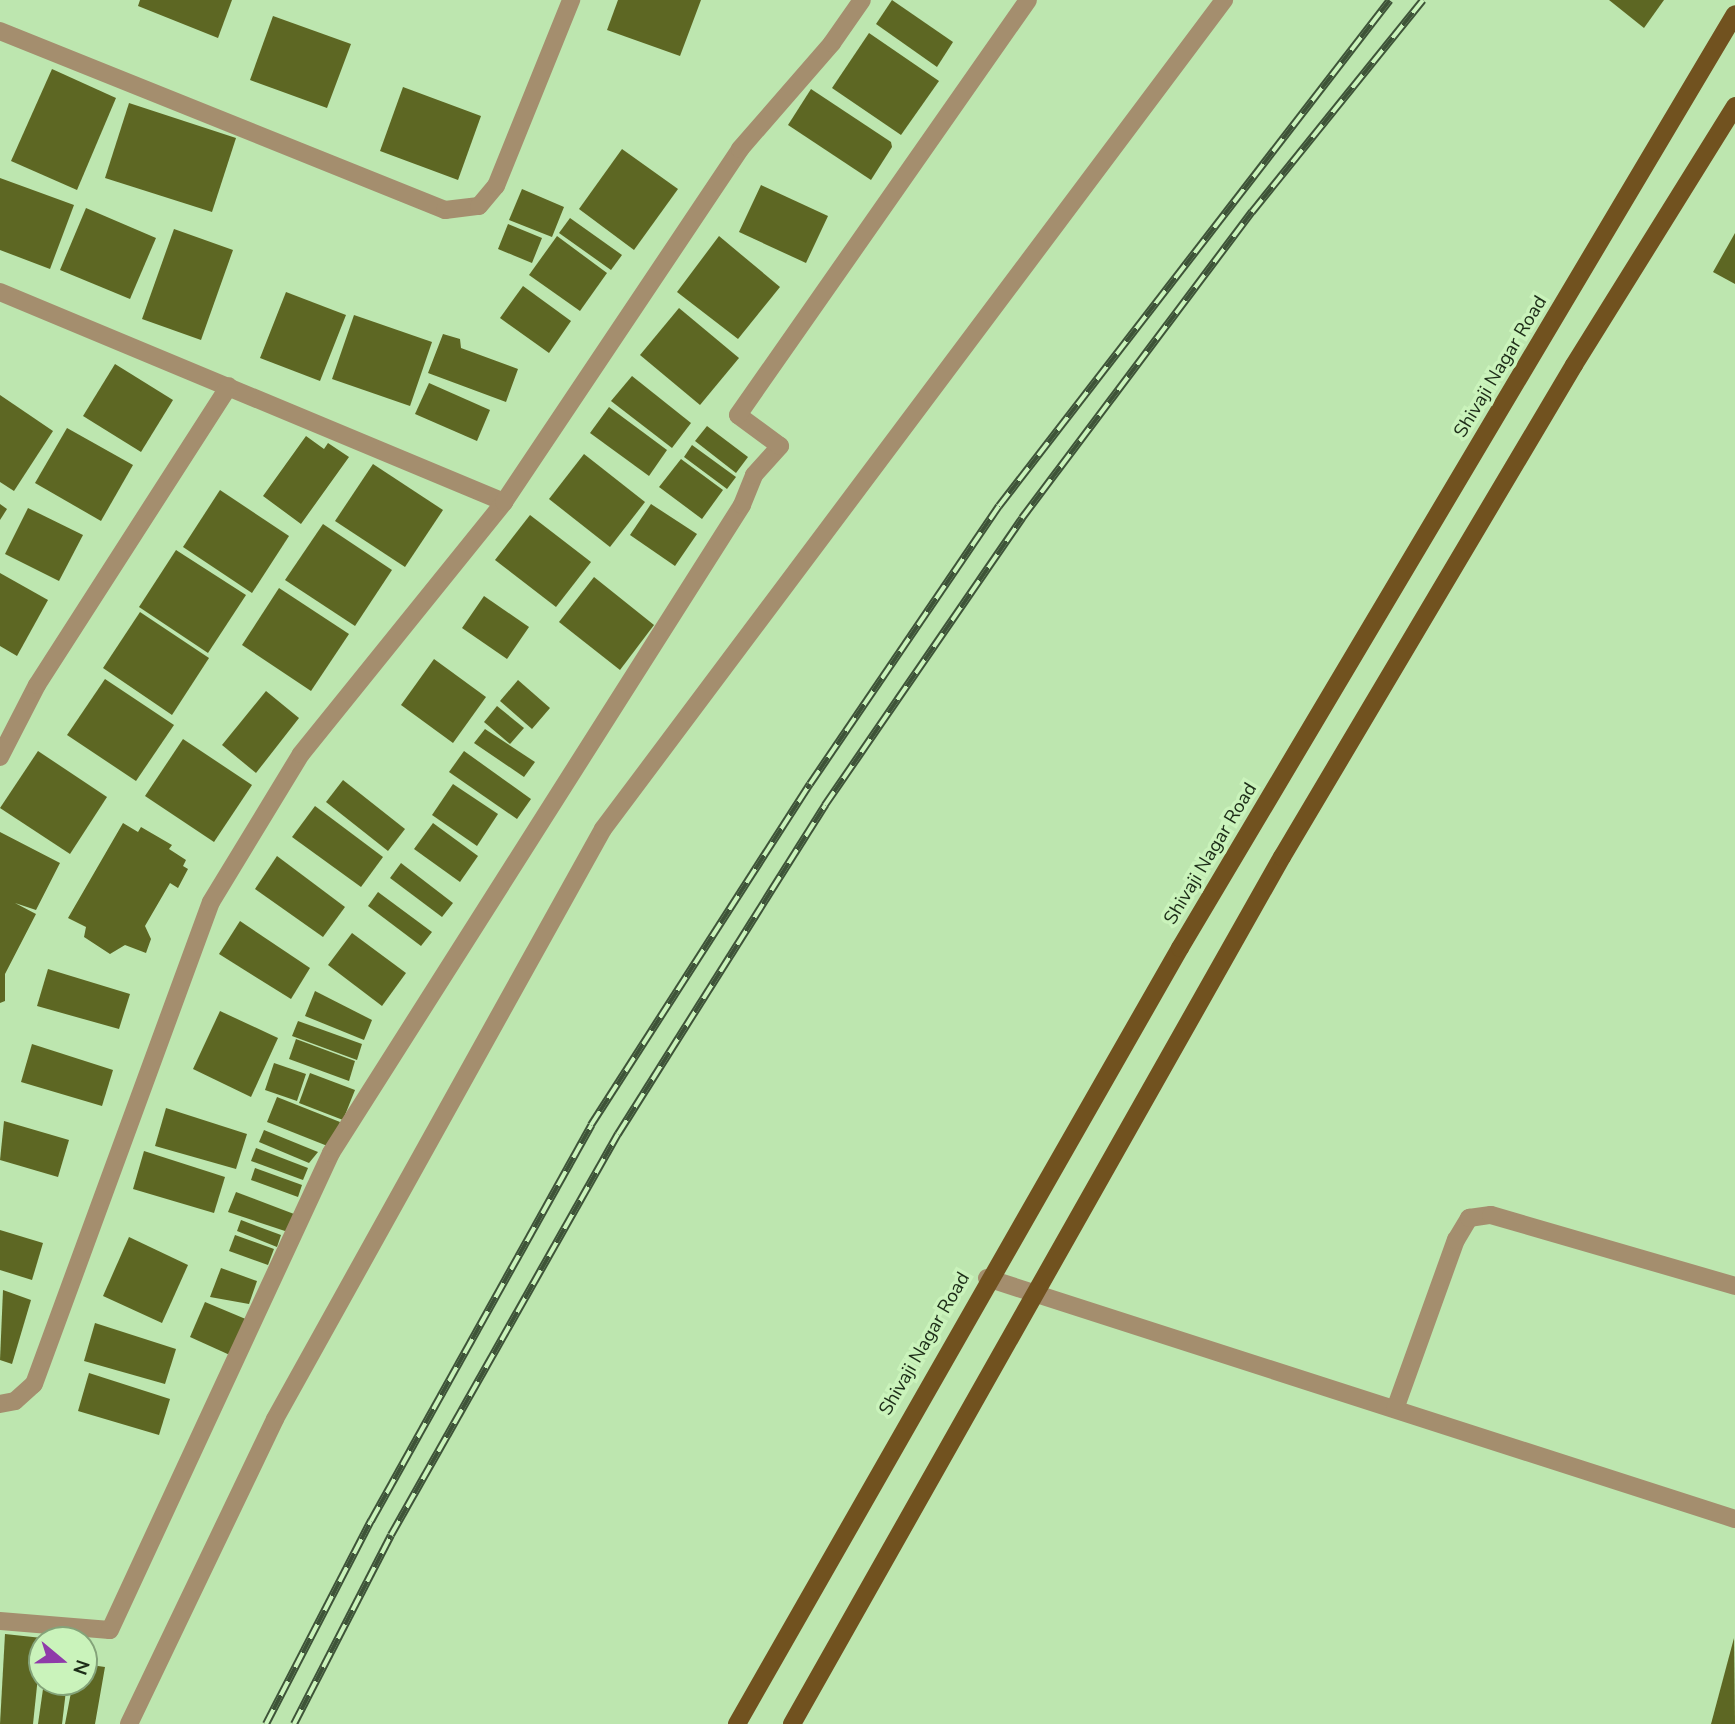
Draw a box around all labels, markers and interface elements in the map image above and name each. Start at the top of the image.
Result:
street label: Shivaji Nagar Road [1450,292,1552,442]
street label: Shivaji Nagar Road [1160,779,1262,929]
street label: Shivaji Nagar Road [875,1268,975,1420]
north arrow [28,1626,98,1696]
text: N [66,1656,96,1678]

